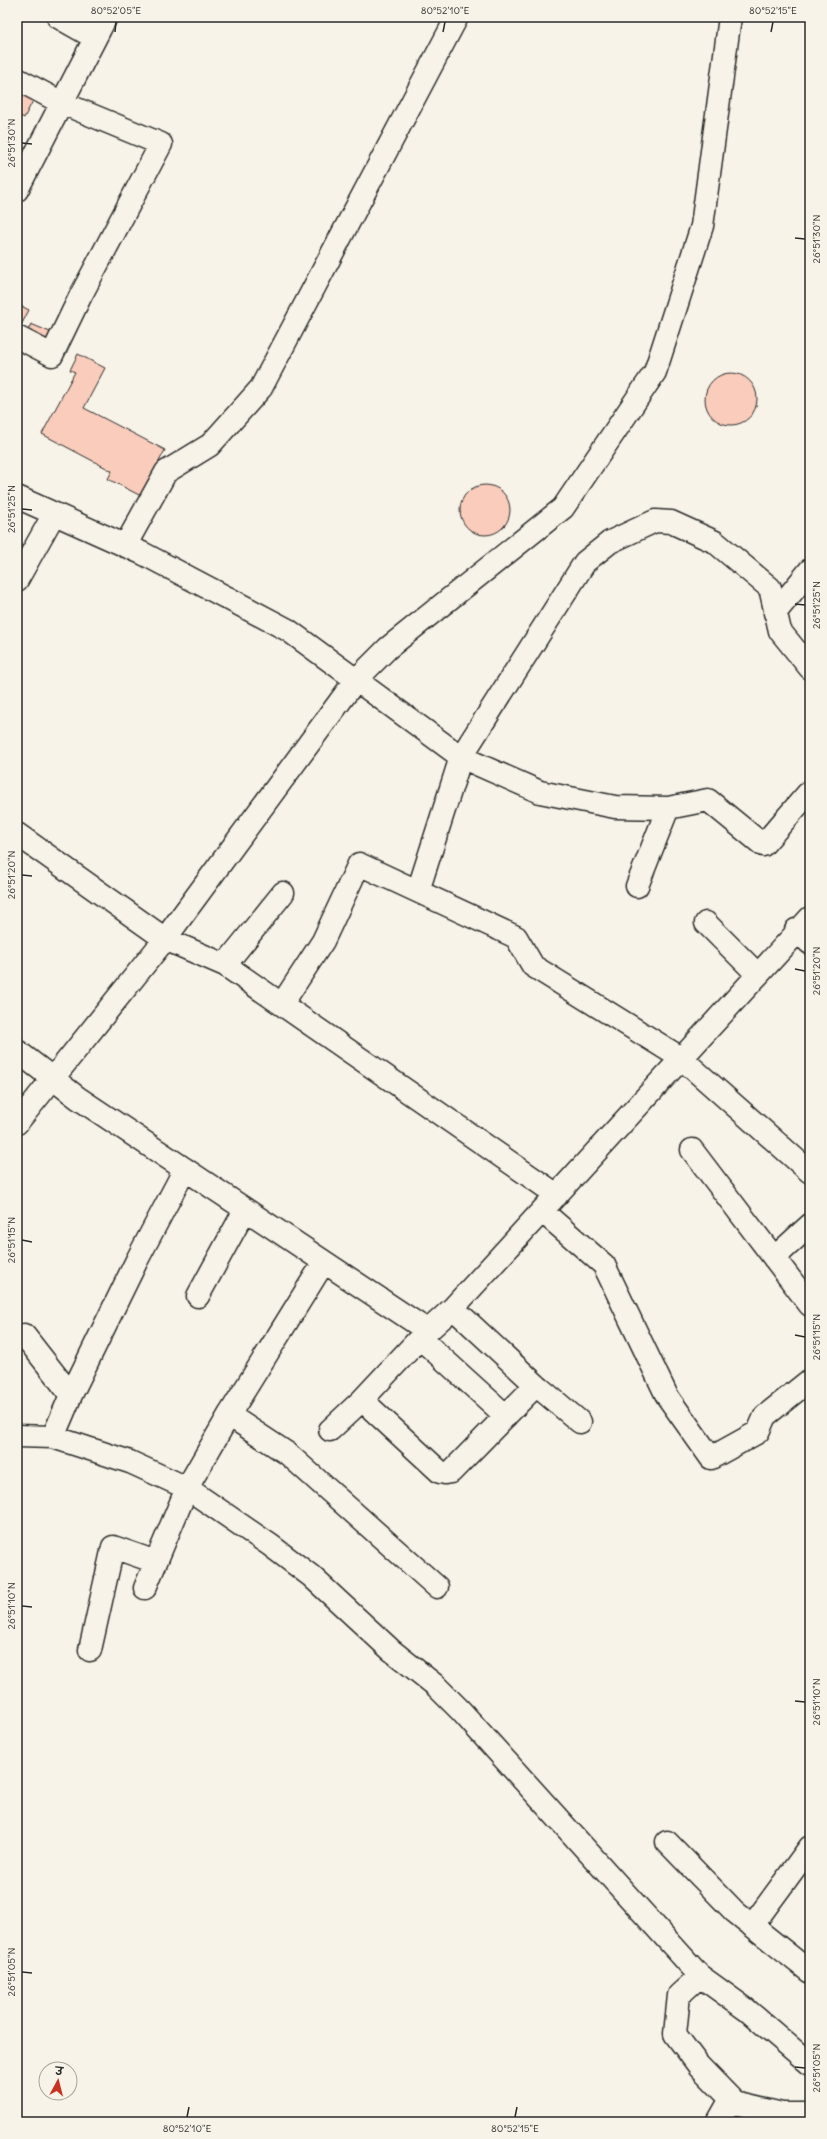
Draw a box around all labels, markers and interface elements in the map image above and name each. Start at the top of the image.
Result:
text: 80°52'05"E [91,4,141,17]
text: 80°52'10"E [421,4,469,17]
text: 80°52'15"E [749,4,797,17]
text: 26°51'30"N [5,119,18,167]
text: 26°51'30"N [810,215,823,263]
text: 26°51'25"N [5,485,18,533]
text: 26°51'25"N [810,581,823,629]
text: 26°51'20"N [5,851,18,899]
text: 26°51'20"N [810,947,823,995]
text: 26°51'15"N [5,1217,18,1263]
text: 26°51'15"N [810,1314,823,1360]
text: 26°51'10"N [5,1582,18,1630]
text: 26°51'10"N [810,1678,823,1726]
text: 26°51'05"N [5,1948,18,1996]
text: 26°51'05"N [810,2044,823,2092]
north arrow [38,2061,78,2101]
text: उ [54,2064,65,2079]
text: 80°52'10"E [163,2122,211,2135]
text: 80°52'15"E [491,2122,539,2135]

